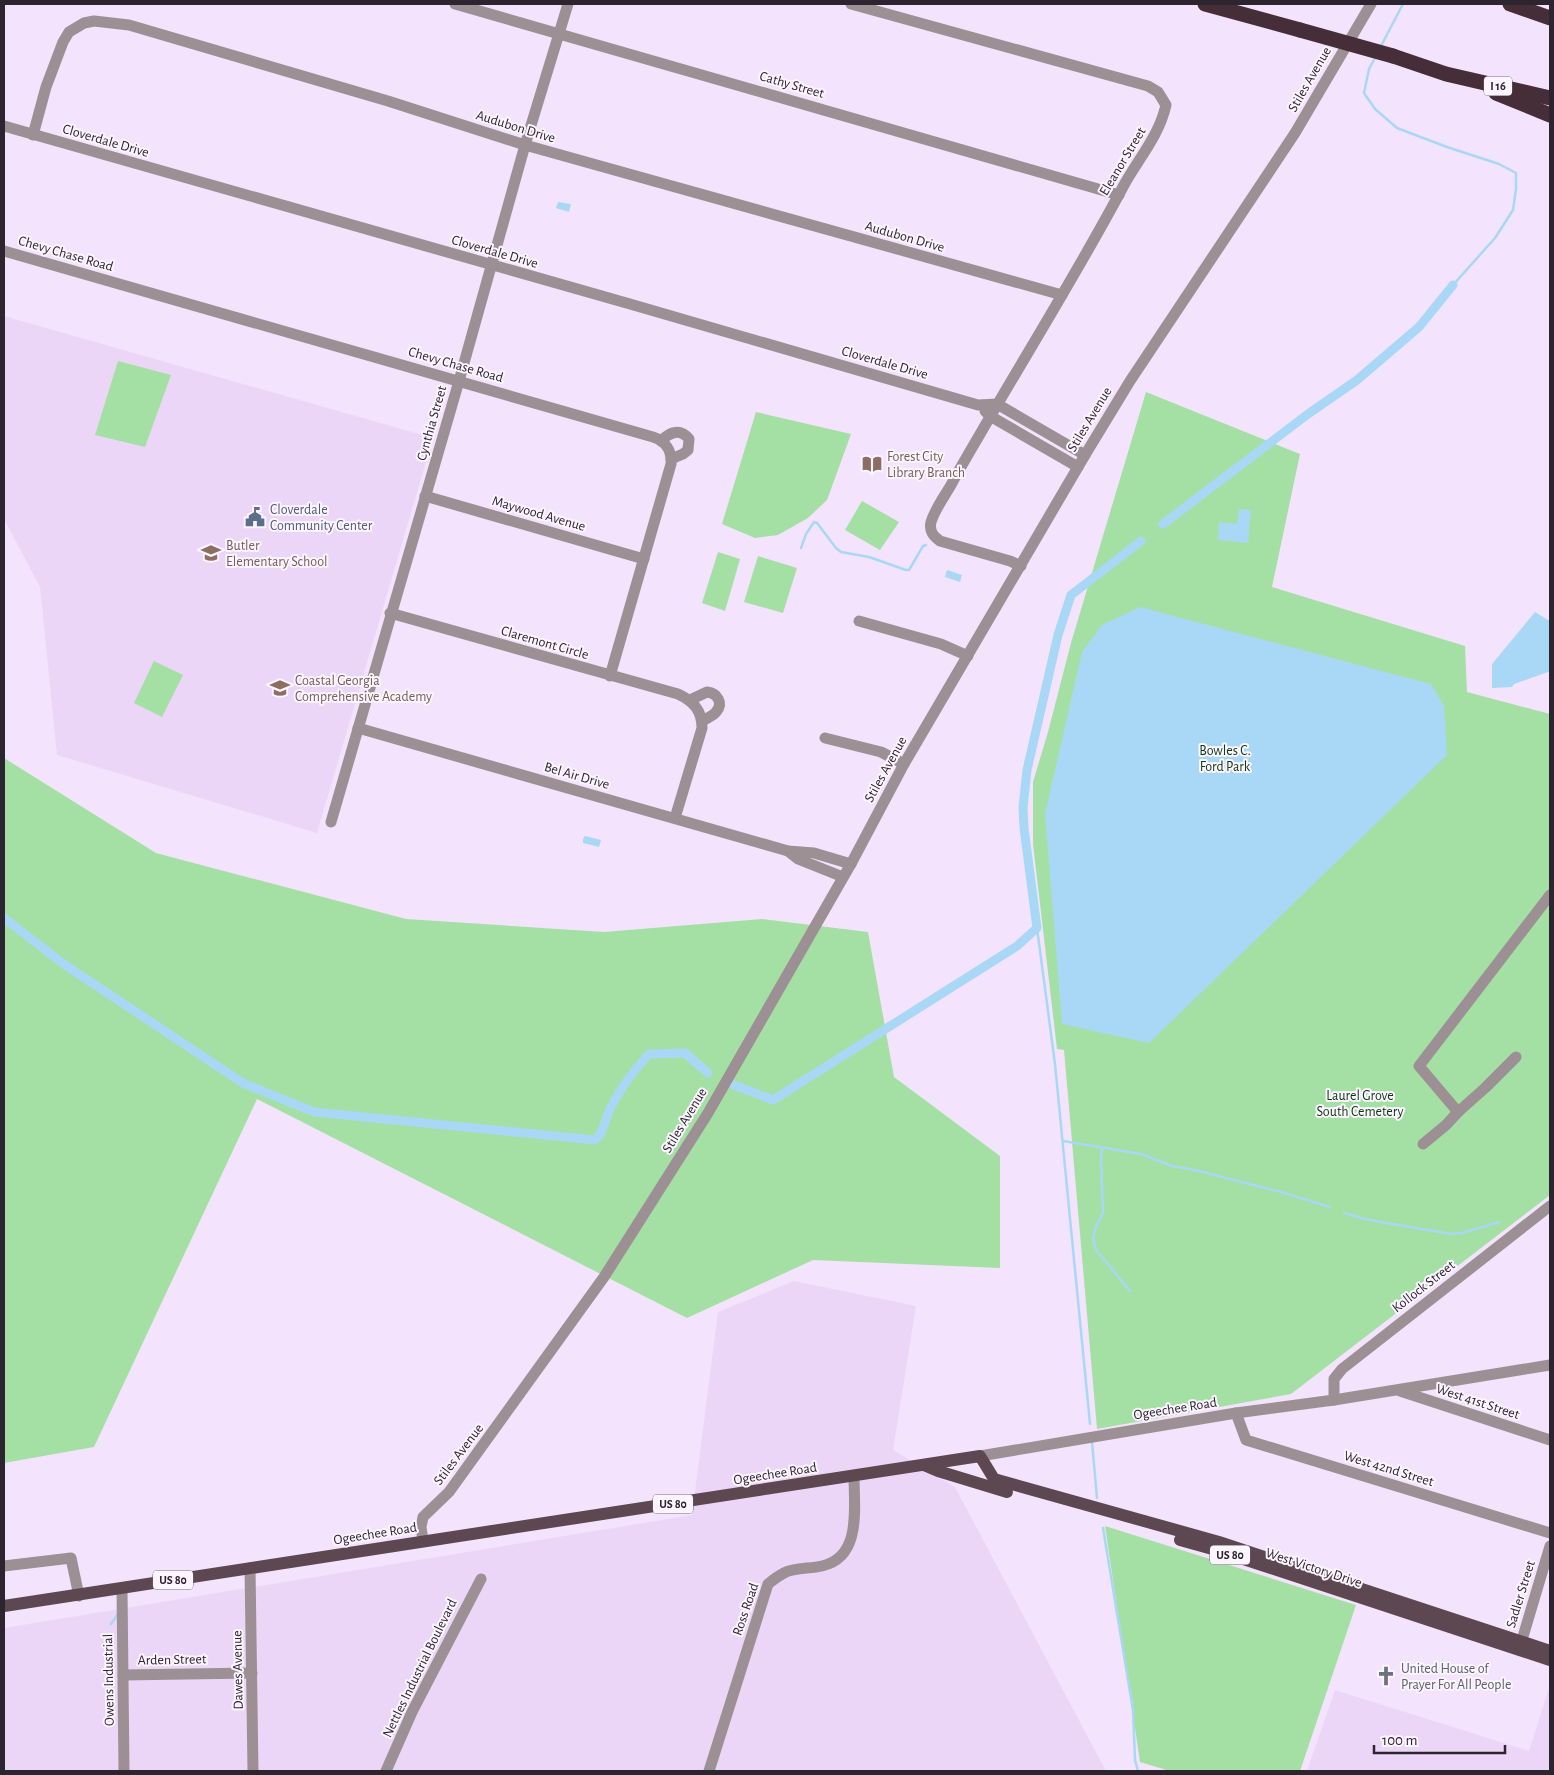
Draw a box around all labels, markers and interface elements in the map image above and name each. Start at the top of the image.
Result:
street label: Stiles Avenue [1286,45,1334,114]
street label: Cathy Street [758,69,826,101]
road number: I 16 [1484,76,1512,95]
street label: Audubon Drive [474,108,557,146]
street label: Cloverdale Drive [61,122,151,160]
street label: Eleanor Street [1097,125,1149,198]
street label: Audubon Drive [863,219,946,255]
street label: Cloverdale Drive [450,233,540,271]
street label: Chevy Chase Road [17,234,115,274]
street label: Cloverdale Drive [840,344,930,382]
street label: Chevy Chase Road [407,345,505,385]
street label: Cynthia Street [415,384,449,462]
street label: Stiles Avenue [1065,385,1115,454]
place label: Forest City Library Branch [887,450,965,480]
library icon: Forest City Library Branch [861,453,883,475]
street label: Maywood Avenue [490,494,587,534]
place label: Cloverdale Community Center [270,503,373,533]
public building icon: Cloverdale Community Center [244,506,266,528]
place label: Butler Elementary School [226,539,328,569]
school or university icon: Butler Elementary School [200,542,222,564]
street label: Claremont Circle [499,624,590,662]
place label: Coastal Georgia Comprehensive Academy [295,674,432,704]
school or university icon: Coastal Georgia Comprehensive Academy [269,677,291,699]
street label: Stiles Avenue [862,734,910,805]
park label: Bowles C. Ford Park [1199,744,1251,774]
street label: Bel Air Drive [543,760,611,792]
street label: Stiles Avenue [660,1086,710,1155]
park label: Laurel Grove South Cemetery [1317,1089,1403,1119]
street label: Kollock Street [1390,1258,1458,1315]
street label: West 41st Street [1434,1382,1522,1422]
street label: Ogeechee Road [1132,1395,1218,1422]
street label: Stiles Avenue [431,1421,486,1488]
street label: West 42nd Street [1342,1449,1436,1489]
street label: Ogeechee Road [732,1460,818,1487]
road number: US 80 [653,1495,693,1514]
street label: Ogeechee Road [332,1520,418,1547]
road number: US 80 [1210,1546,1250,1564]
street label: West Victory Drive [1264,1546,1363,1590]
street label: Sadler Street [1504,1558,1538,1630]
road number: US 80 [153,1570,193,1590]
street label: Ross Road [730,1581,761,1637]
street label: Nettles Industrial Boulevard [380,1597,460,1740]
street label: Dawes Avenue [230,1630,246,1710]
street label: Owens Industrial [101,1634,117,1726]
street label: Arden Street [138,1652,207,1668]
place label: United House of Prayer For All People [1401,1662,1511,1692]
church icon: United House of Prayer For All People [1375,1665,1397,1687]
scale bar [1374,1722,1505,1754]
text: 100 m [1382,1733,1417,1748]

